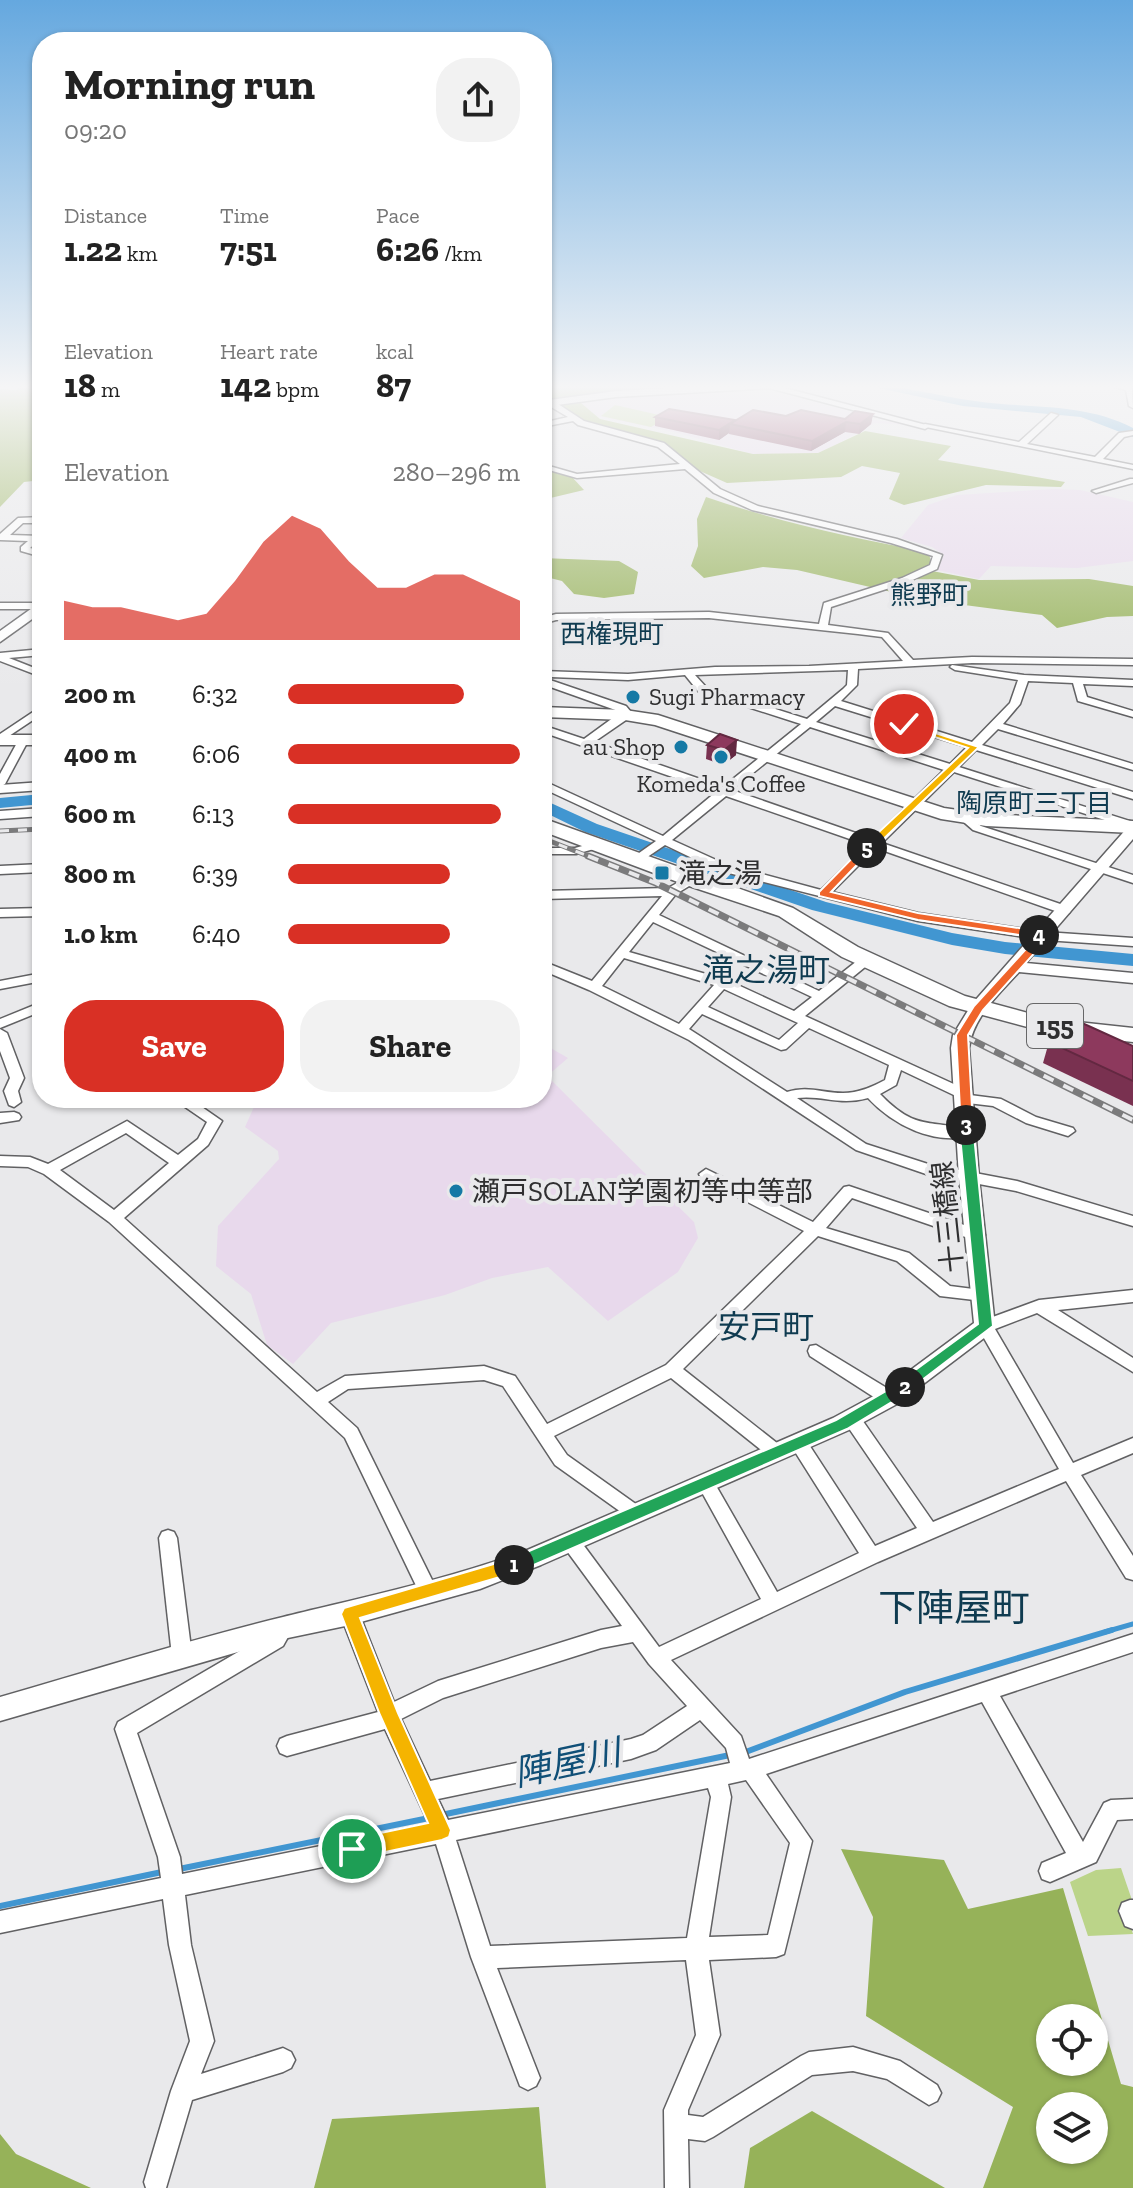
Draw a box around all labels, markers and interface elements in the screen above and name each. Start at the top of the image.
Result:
text: Morning run [64,57,315,110]
button: share [436,58,520,142]
text: 09:20 [64,114,127,146]
text: Distance [64,202,147,229]
text: Time [220,202,269,229]
text: Pace [376,202,420,229]
text: 1.22 [64,229,122,270]
text: 7:51 [220,229,277,270]
text: 6:26 [376,229,439,270]
text: km [122,240,157,267]
text: /km [439,240,482,267]
text: Elevation [64,338,153,365]
text: Heart rate [220,338,318,365]
text: kcal [376,338,414,365]
text: 18 [64,365,96,406]
text: 142 [220,365,271,406]
text: 87 [376,365,411,406]
text: m [96,376,120,403]
text: bpm [271,376,319,403]
text: Elevation [64,456,169,488]
text: 280–296 m [392,456,520,488]
district label: 熊野町 [890,579,968,611]
district label: 西権現町 [560,618,664,650]
text: 200 m [64,678,136,710]
text: 6:32 [192,678,238,710]
place label: Sugi Pharmacy [649,682,806,711]
marker: Sugi Pharmacy [624,688,642,706]
pin [870,690,938,758]
icon: check [882,702,926,746]
place label: au Shop [583,732,665,761]
text: 400 m [64,738,136,770]
text: 6:06 [192,738,240,770]
marker: au Shop [672,738,690,756]
marker: Komeda's Coffee [712,748,730,766]
place label: Komeda's Coffee [636,769,806,798]
district label: 陶原町三丁目 [956,787,1112,819]
text: 600 m [64,798,136,830]
text: 6:13 [192,798,234,830]
pin: 5 [847,828,887,868]
text: 5 [861,834,873,861]
place label: 滝之湯 [678,857,762,890]
text: 800 m [64,858,136,890]
text: 6:39 [192,858,238,890]
marker: 滝之湯 [653,864,671,882]
pin: 4 [1019,915,1059,955]
text: 1.0 km [64,918,137,950]
text: 6:40 [192,918,241,950]
text: 4 [1033,921,1045,948]
district label: 滝之湯町 [702,951,830,989]
button: Save [64,1000,284,1092]
button: Share [300,1000,520,1092]
road number: 155 [1027,1004,1083,1048]
pin: 3 [946,1105,986,1145]
text: 3 [960,1111,972,1138]
street label: 十三橋線 [925,1160,970,1274]
place label: 瀬戸SOLAN学園初等中等部 [472,1175,813,1208]
marker: 瀬戸SOLAN学園初等中等部 [447,1182,465,1200]
district label: 安戸町 [718,1308,814,1346]
pin: 2 [885,1367,925,1407]
text: 2 [899,1373,911,1400]
pin: 1 [494,1545,534,1585]
text: 1 [510,1551,518,1578]
district label: 下陣屋町 [878,1585,1030,1631]
water label: 陣屋川 [510,1729,628,1795]
pin [318,1815,386,1883]
icon: arrive [330,1827,374,1871]
map controls [1036,2004,1108,2164]
button: locate [1036,2004,1108,2076]
button: layers [1036,2092,1108,2164]

